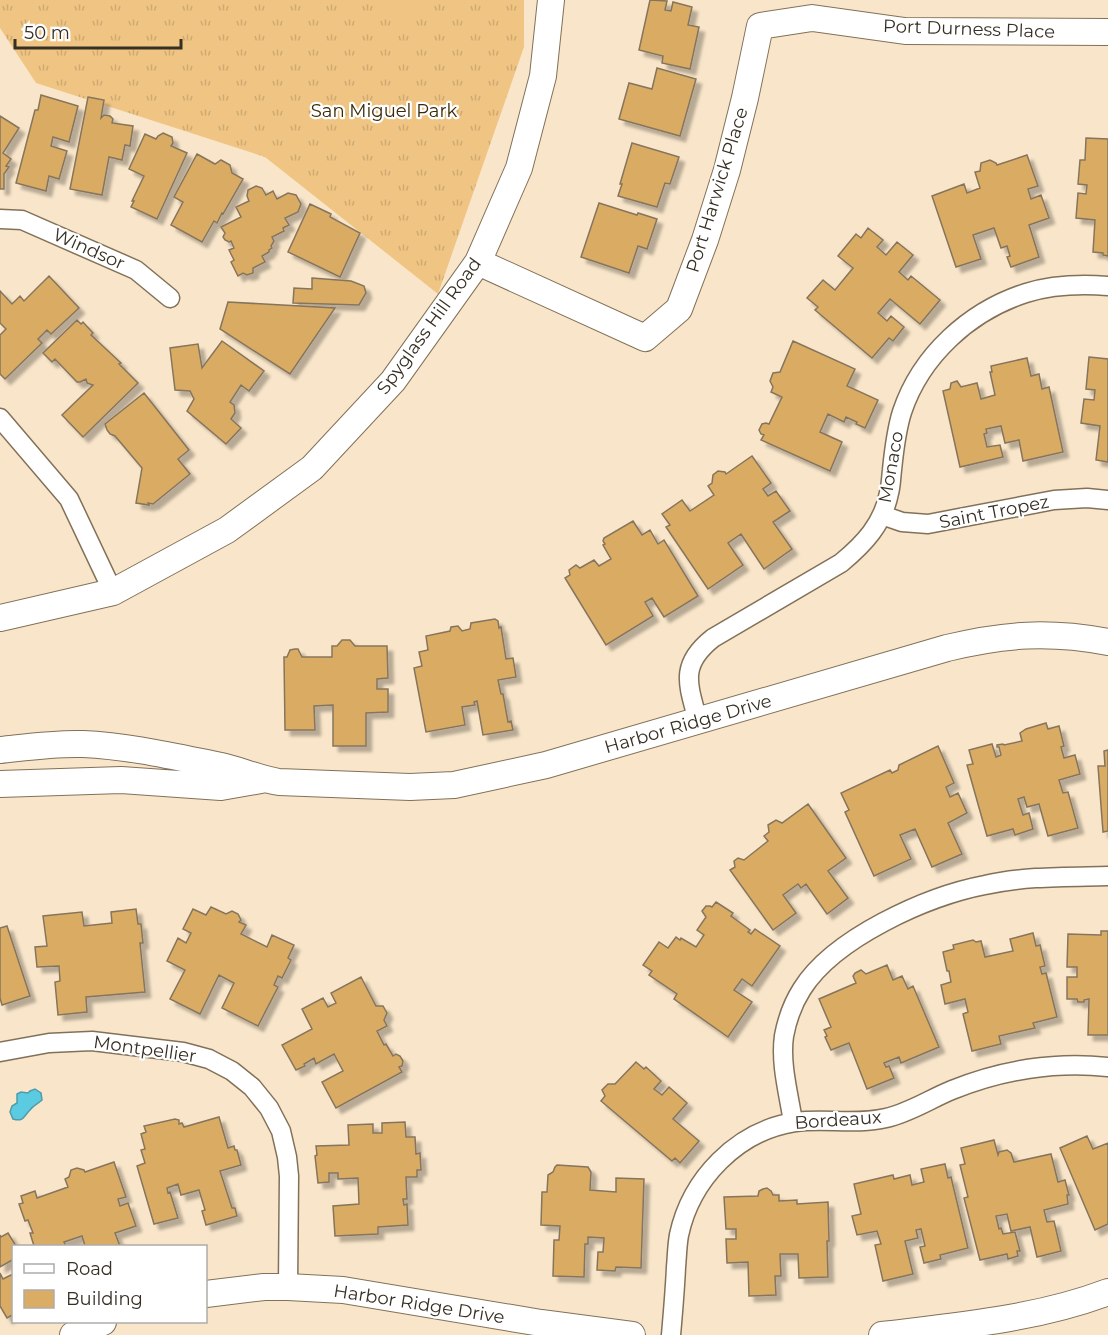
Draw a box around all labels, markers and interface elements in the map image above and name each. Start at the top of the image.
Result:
scale bar [15,12,182,50]
street label: Port Durness Place [883,15,1056,43]
text: 50 m [24,22,70,44]
park label: San Miguel Park [311,100,458,122]
street label: Port Harwick Place [681,105,753,275]
street label: Windsor [50,223,128,275]
street label: Spyglass Hill Road [372,253,486,399]
street label: Monaco [874,429,908,505]
street label: Saint Tropez [937,491,1051,533]
street label: Harbor Ridge Drive [602,690,774,758]
street label: Montpellier [92,1031,198,1067]
street label: Bordeaux [794,1106,883,1134]
legend [12,1245,207,1323]
text: Road [66,1258,113,1280]
street label: Harbor Ridge Drive [332,1280,506,1328]
text: Building [66,1288,143,1310]

